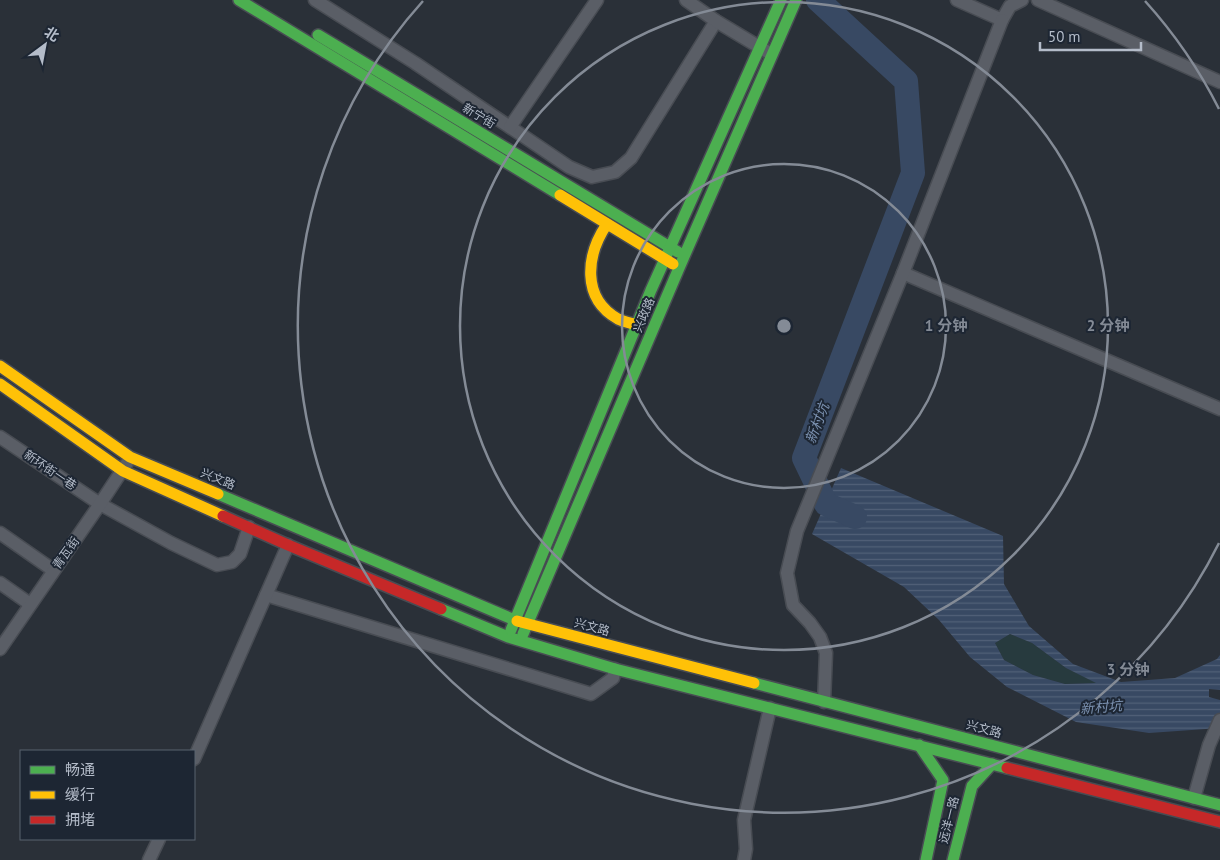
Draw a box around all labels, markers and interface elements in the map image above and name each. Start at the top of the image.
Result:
north arrow [20,20,70,70]
scale bar [1040,20,1141,52]
text: 北 [41,23,63,45]
text: 50 m [1048,27,1081,46]
street label: 新宁街 [460,100,499,131]
street label: 兴政路 [630,295,657,334]
text: 1 分钟 [925,316,967,335]
text: 2 分钟 [1087,316,1129,335]
centre of rings [775,317,793,335]
water label: 新村坑 [801,398,834,446]
street label: 新环街一巷 [21,447,79,493]
street label: 兴文路 [199,465,238,492]
street label: 青瓦街 [49,534,82,572]
street label: 兴文路 [573,615,611,638]
text: 3 分钟 [1107,660,1149,679]
water label: 新村坑 [1079,696,1125,718]
street label: 兴文路 [965,717,1003,740]
legend [20,750,195,840]
text: 畅通 [65,760,95,779]
text: 缓行 [65,785,95,804]
street label: 远洋一路 [935,795,962,845]
text: 拥堵 [65,810,95,829]

